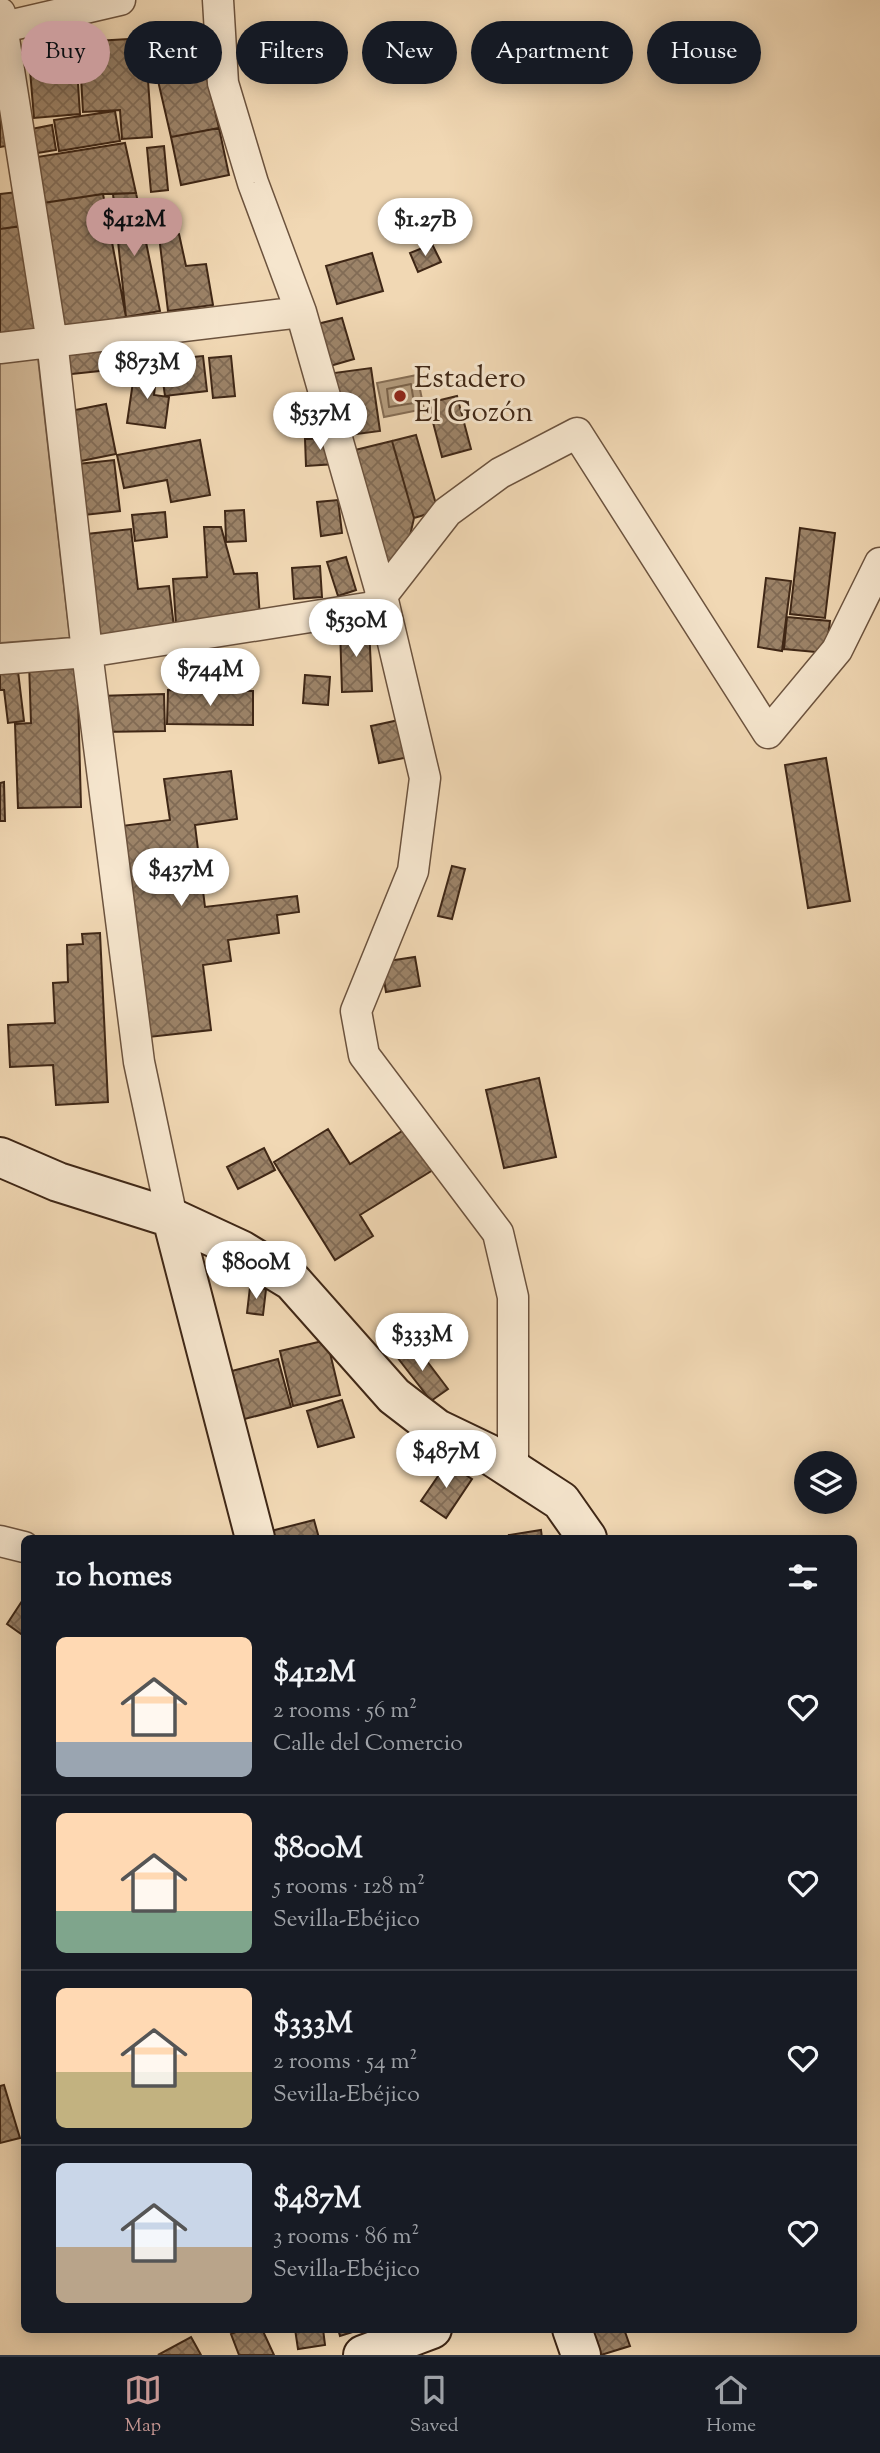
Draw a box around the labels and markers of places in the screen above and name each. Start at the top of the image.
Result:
pin: $412M [85,198,183,258]
pin: $1.27B [368,198,482,258]
pin: $873M [98,342,196,401]
place label: Estadero El Gozón [414,358,534,435]
marker: Estadero El Gozón [392,388,408,404]
pin: $537M [271,392,369,452]
pin: $530M [307,600,405,659]
pin: $744M [161,648,259,708]
pin: $437M [132,848,230,908]
pin: $800M [207,1242,305,1301]
pin: $333M [373,1314,471,1373]
pin: $487M [397,1430,495,1490]

